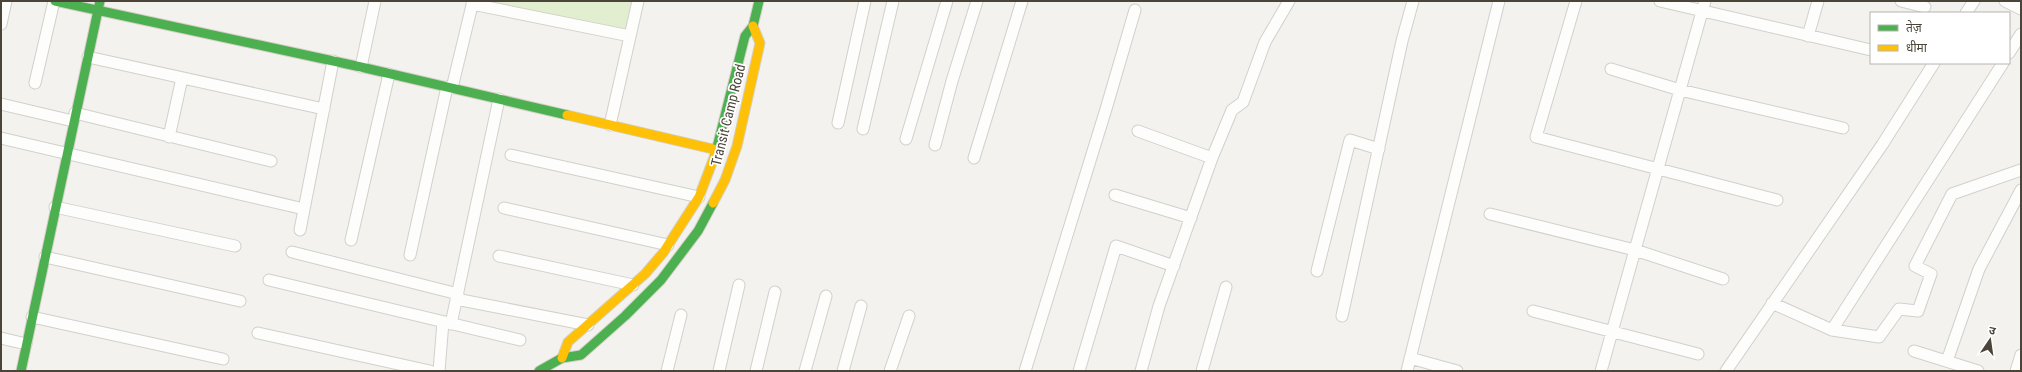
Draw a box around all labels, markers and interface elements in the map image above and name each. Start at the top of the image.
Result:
legend [1870,12,2010,64]
text: तेज़ [1906,20,1923,35]
text: धीमा [1906,40,1928,55]
street label: Transit Camp Road [708,62,748,168]
north arrow [1970,320,2010,360]
text: उ [1988,324,1997,338]

